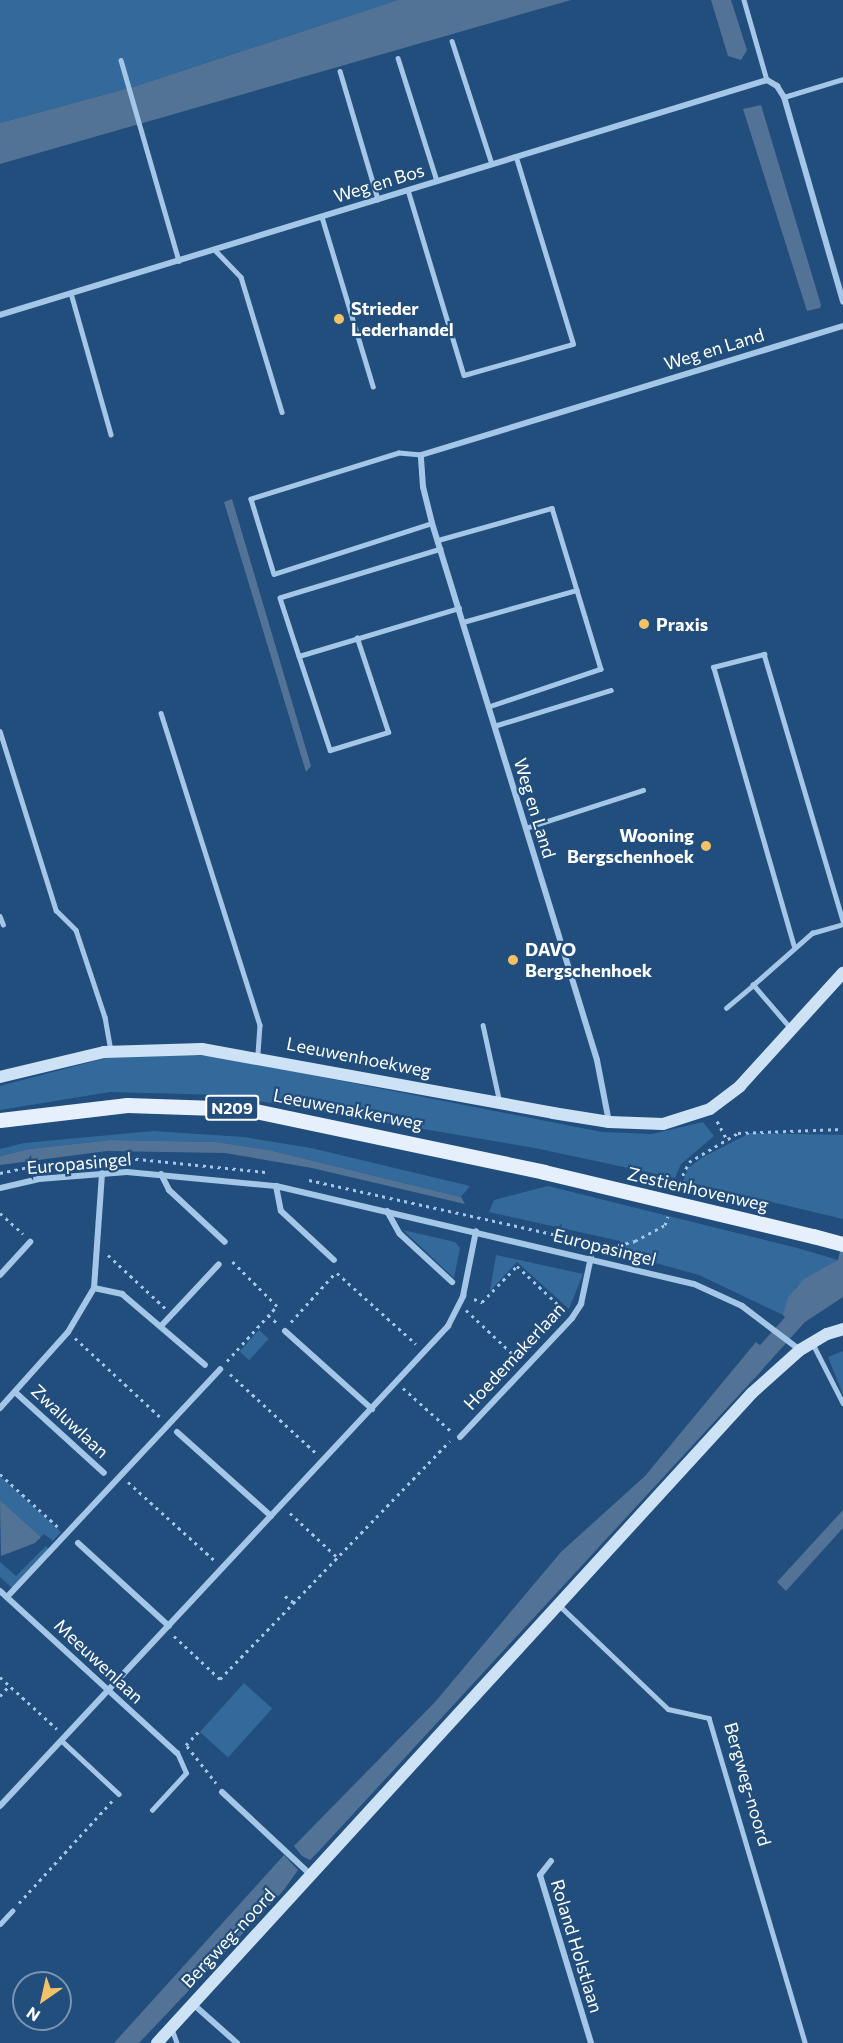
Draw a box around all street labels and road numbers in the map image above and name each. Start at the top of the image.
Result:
street label: Weg en Bos [331,159,427,207]
street label: Weg en Land [661,324,767,374]
street label: Weg en Land [510,755,560,861]
street label: Leeuwenhoekweg [285,1032,433,1082]
street label: Leeuwenakkerweg [271,1084,425,1134]
road number: N209 [205,1095,259,1121]
street label: Europasingel [26,1148,132,1178]
street label: Zestienhovenweg [625,1162,771,1216]
street label: Europasingel [551,1224,659,1270]
street label: Hoedemakerlaan [459,1298,569,1414]
street label: Zwaluwlaan [27,1380,113,1462]
street label: Meeuwenlaan [50,1614,148,1708]
street label: Bergweg-noord [720,1720,776,1848]
street label: Roland Holstlaan [546,1877,608,2015]
street label: Bergweg-noord [177,1884,279,1992]

